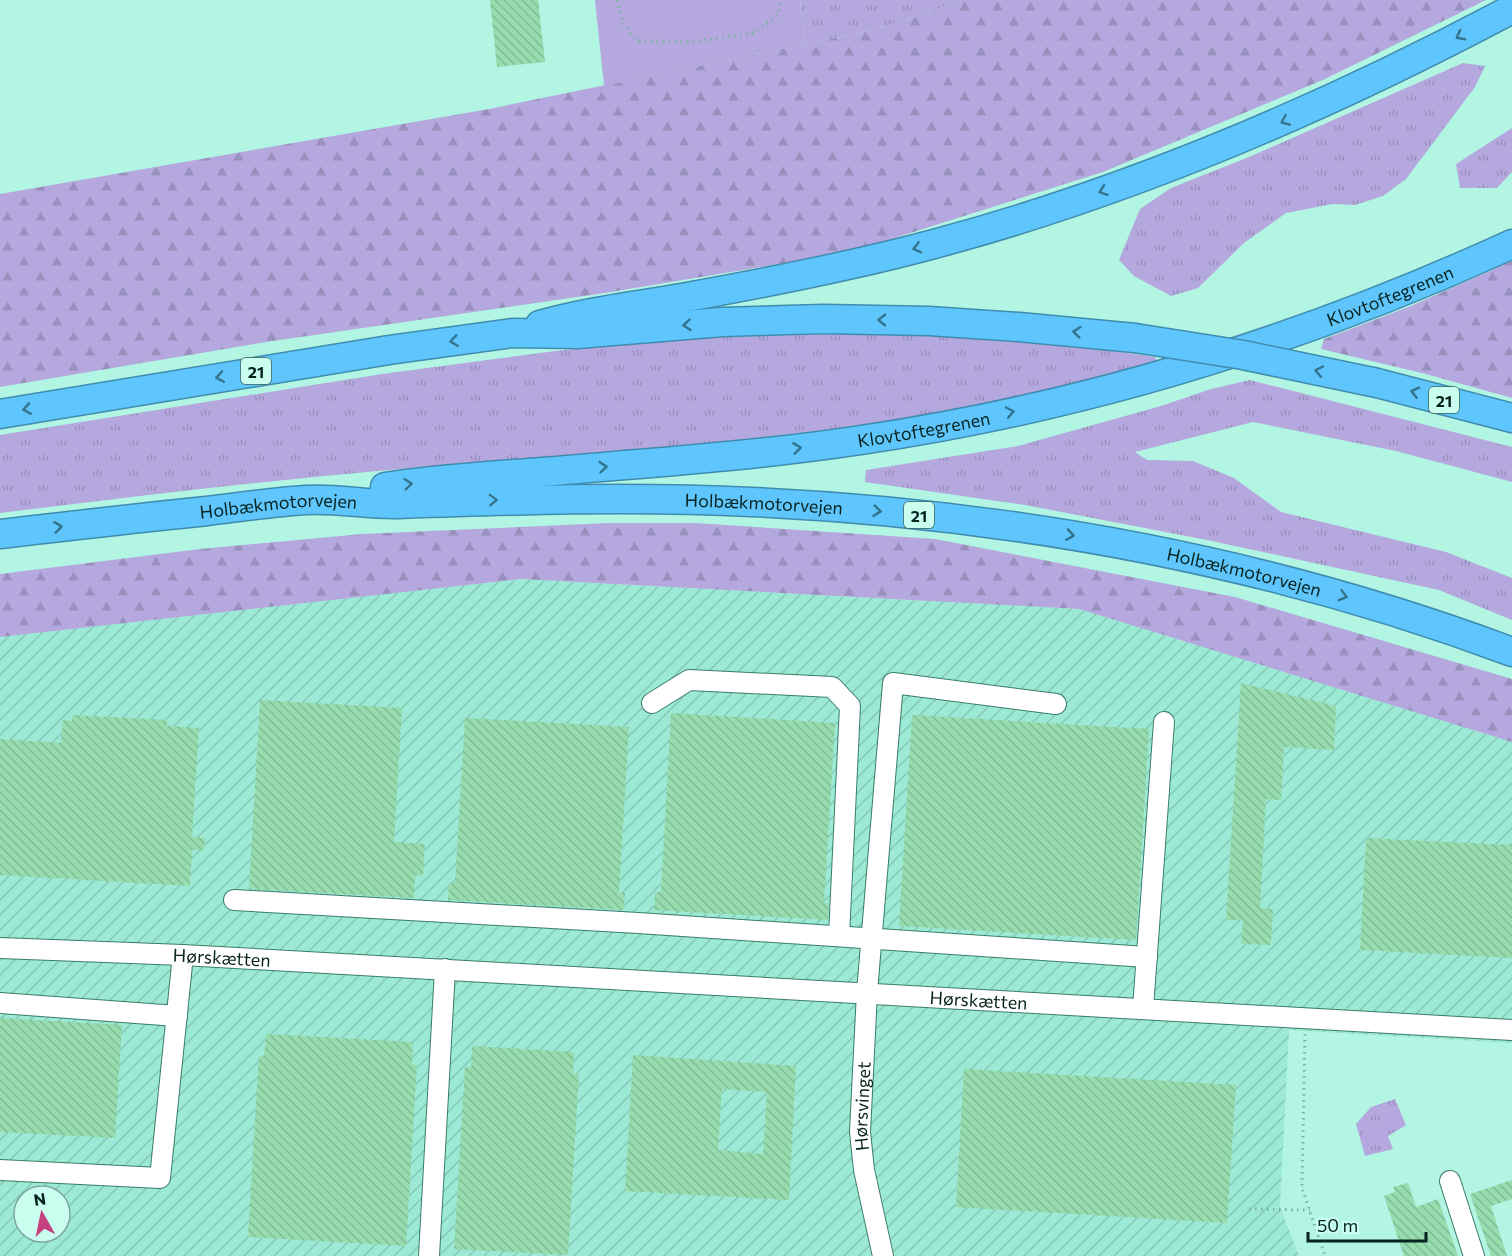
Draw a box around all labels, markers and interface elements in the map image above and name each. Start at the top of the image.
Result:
one-way arrow [1456,29,1467,40]
one-way arrow [1280,114,1291,126]
one-way arrow [1098,184,1109,197]
one-way arrow [912,241,922,254]
street label: Klovtoftegrenen [1324,260,1457,331]
one-way arrow [878,314,887,327]
one-way arrow [683,318,692,331]
one-way arrow [1072,327,1081,339]
one-way arrow [449,334,459,347]
road number: 21 [241,358,271,384]
one-way arrow [1315,365,1325,378]
one-way arrow [215,370,225,383]
one-way arrow [1410,387,1420,400]
road number: 21 [1429,387,1459,413]
one-way arrow [23,402,33,415]
street label: Klovtoftegrenen [856,406,992,451]
one-way arrow [1004,406,1014,419]
one-way arrow [792,443,801,455]
one-way arrow [598,461,607,474]
one-way arrow [404,478,413,491]
street label: Holbækmotorvejen [198,489,358,523]
street label: Holbækmotorvejen [684,489,844,519]
one-way arrow [489,493,498,506]
road number: 21 [904,502,934,528]
one-way arrow [872,504,882,517]
one-way arrow [54,521,63,534]
one-way arrow [1065,528,1075,541]
street label: Holbækmotorvejen [1165,542,1324,601]
one-way arrow [1337,589,1347,601]
street label: Hørskætten [172,944,271,971]
street label: Hørskætten [929,986,1028,1014]
street label: Hørsvinget [849,1061,875,1152]
north arrow [12,1184,72,1244]
text: N [32,1188,47,1209]
scale bar [1308,1205,1426,1243]
text: 50 m [1317,1214,1358,1236]

